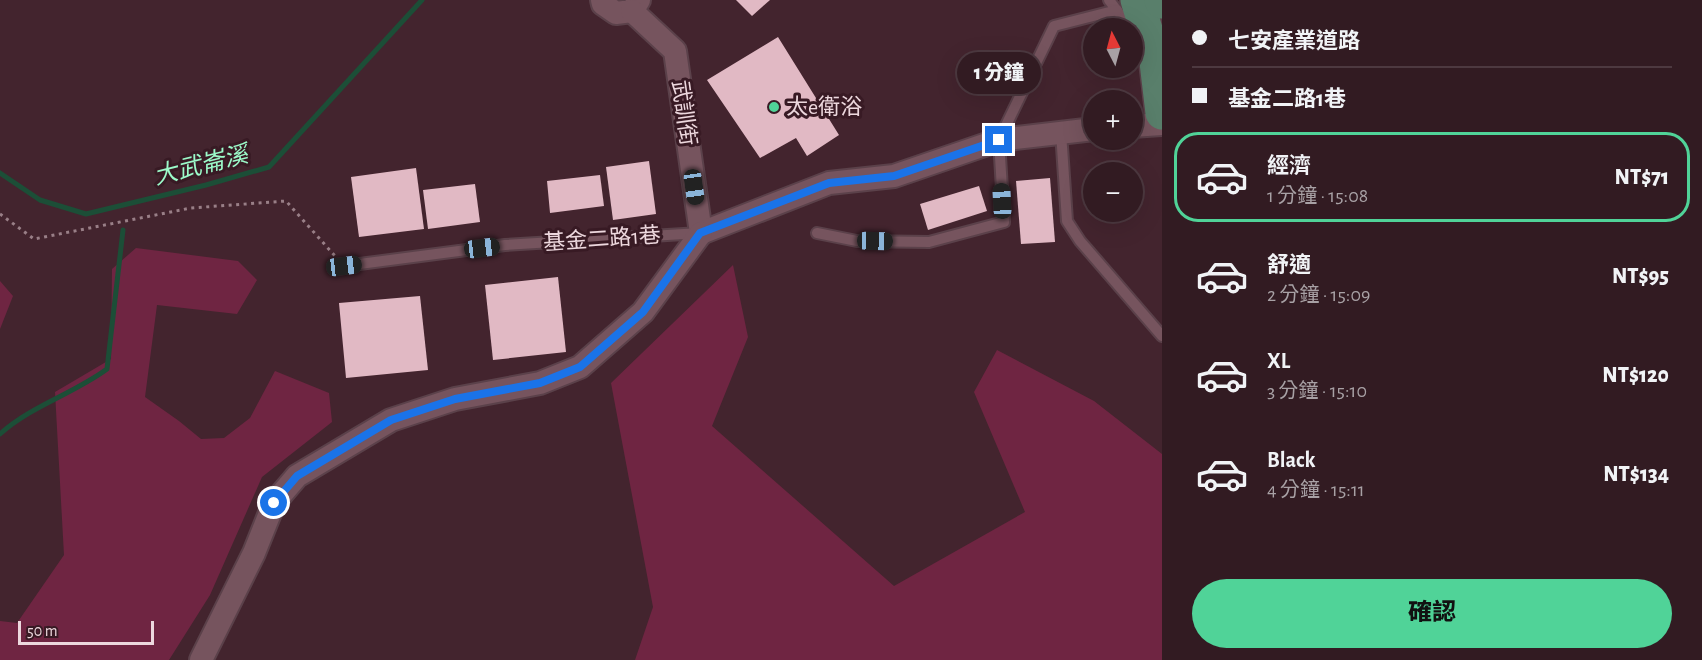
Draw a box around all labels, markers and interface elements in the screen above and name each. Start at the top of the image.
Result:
north arrow [1083,18,1143,78]
map controls [1083,18,1143,222]
text: 七安產業道路 [1228,30,1360,52]
callout: 1 分鐘 [957,53,1041,95]
text: 1 分鐘 [974,63,1024,83]
street label: 武訓街 [669,79,700,147]
text: 基金二路1巷 [1228,88,1346,110]
button: + [1083,90,1143,150]
place label: 太e衛浴 [786,95,862,118]
marker: 太e衛浴 [767,100,781,114]
route end [985,126,1012,153]
water label: 大武崙溪 [151,140,253,189]
icon: car [1195,150,1249,204]
text: 經濟 [1267,155,1311,177]
button: − [1083,162,1143,222]
text: NT$71 [1615,166,1669,188]
car [683,168,705,206]
car [992,183,1012,219]
text: 1 分鐘 · 15:08 [1267,186,1368,206]
street label: 基金二路1巷 [543,223,661,254]
car [857,232,893,250]
car [463,237,501,259]
icon: car [1195,249,1249,303]
text: 舒適 [1267,254,1311,276]
car [325,255,363,277]
text: NT$95 [1612,265,1669,287]
text: 2 分鐘 · 15:09 [1267,285,1370,305]
icon: car [1195,348,1249,402]
text: XL [1267,350,1290,372]
text: NT$120 [1602,364,1669,386]
text: 3 分鐘 · 15:10 [1267,381,1367,401]
icon: car [1195,447,1249,501]
text: Black [1267,449,1315,471]
text: NT$134 [1603,463,1669,485]
text: 4 分鐘 · 15:11 [1267,480,1365,500]
route start [260,489,287,516]
button: 確認 [1192,579,1672,648]
scale bar [18,618,154,646]
text: 50 m [27,623,58,639]

